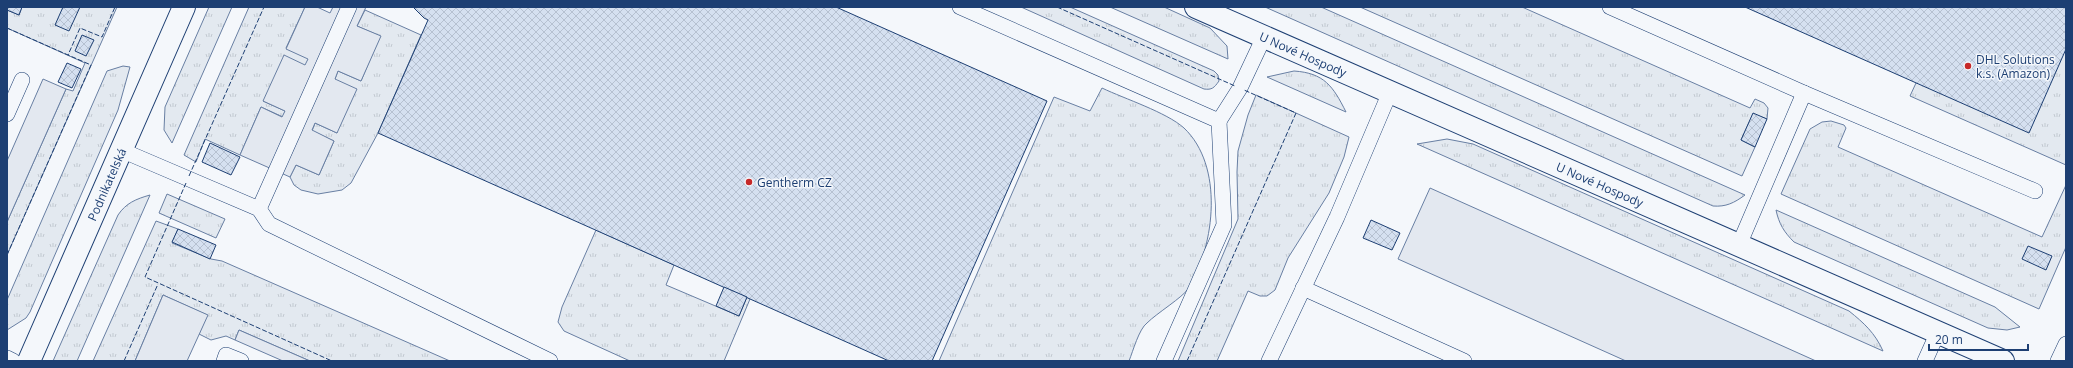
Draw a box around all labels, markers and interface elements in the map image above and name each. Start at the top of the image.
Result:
street label: U Nové Hospody [1257,27,1350,81]
place label: DHL Solutions k.s. (Amazon) [1976,51,2055,82]
marker: DHL Solutions k.s. (Amazon) [1963,61,1973,71]
street label: Podnikatelská [83,145,130,223]
street label: U Nové Hospody [1554,158,1647,211]
place label: Gentherm CZ [757,174,832,191]
marker: Gentherm CZ [744,177,754,187]
scale bar [1929,326,2028,352]
text: 20 m [1935,331,1963,348]

